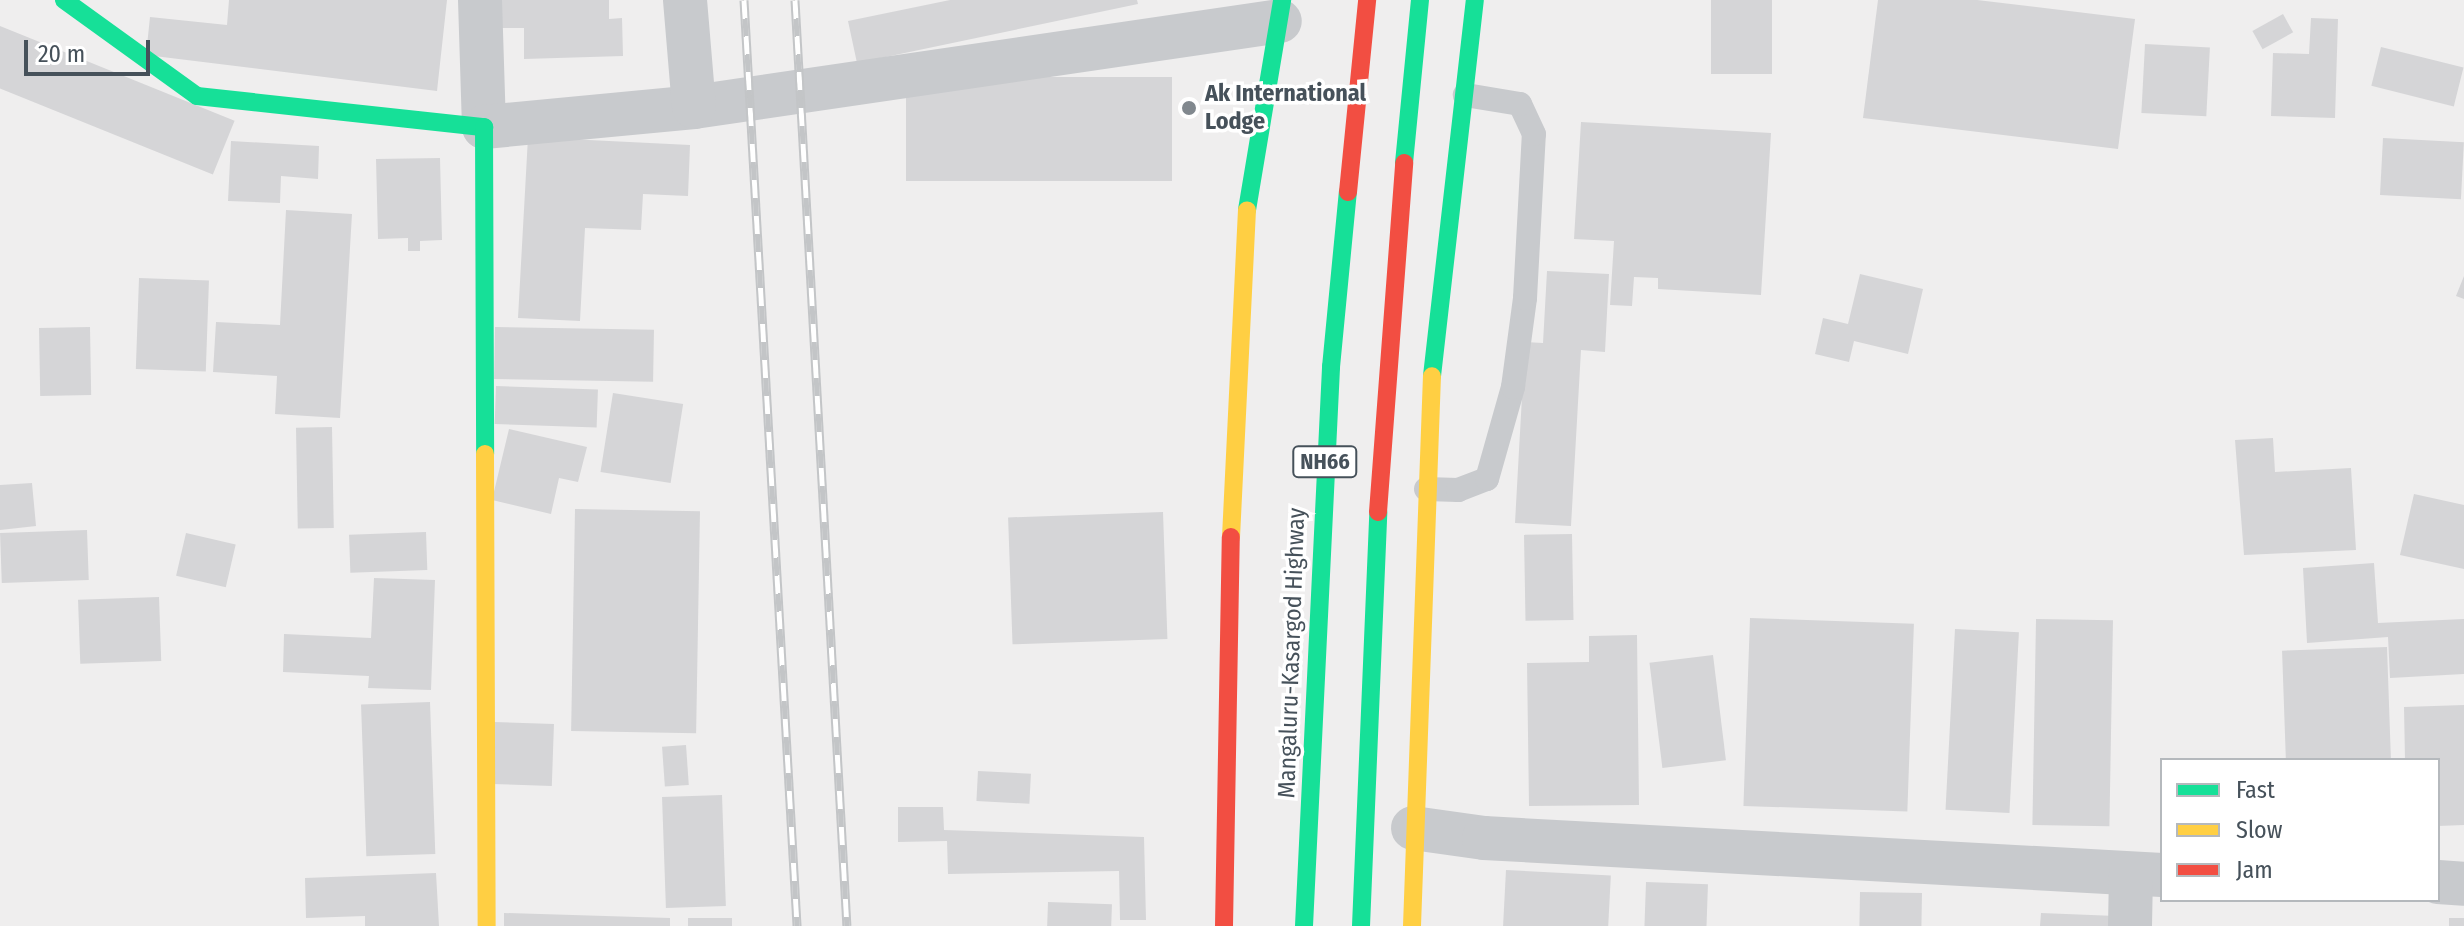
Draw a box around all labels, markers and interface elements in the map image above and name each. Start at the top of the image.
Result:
scale bar [28,24,154,74]
text: 20 m [38,40,85,68]
place label: Ak International Lodge [1205,80,1366,136]
marker: Ak International Lodge [1180,99,1198,117]
road number: NH66 [1291,444,1359,480]
street label: Mangaluru-Kasargod Highway [1273,507,1311,799]
legend [2160,758,2440,902]
text: Fast [2236,776,2275,804]
text: Slow [2236,816,2282,844]
text: Jam [2236,856,2273,884]

